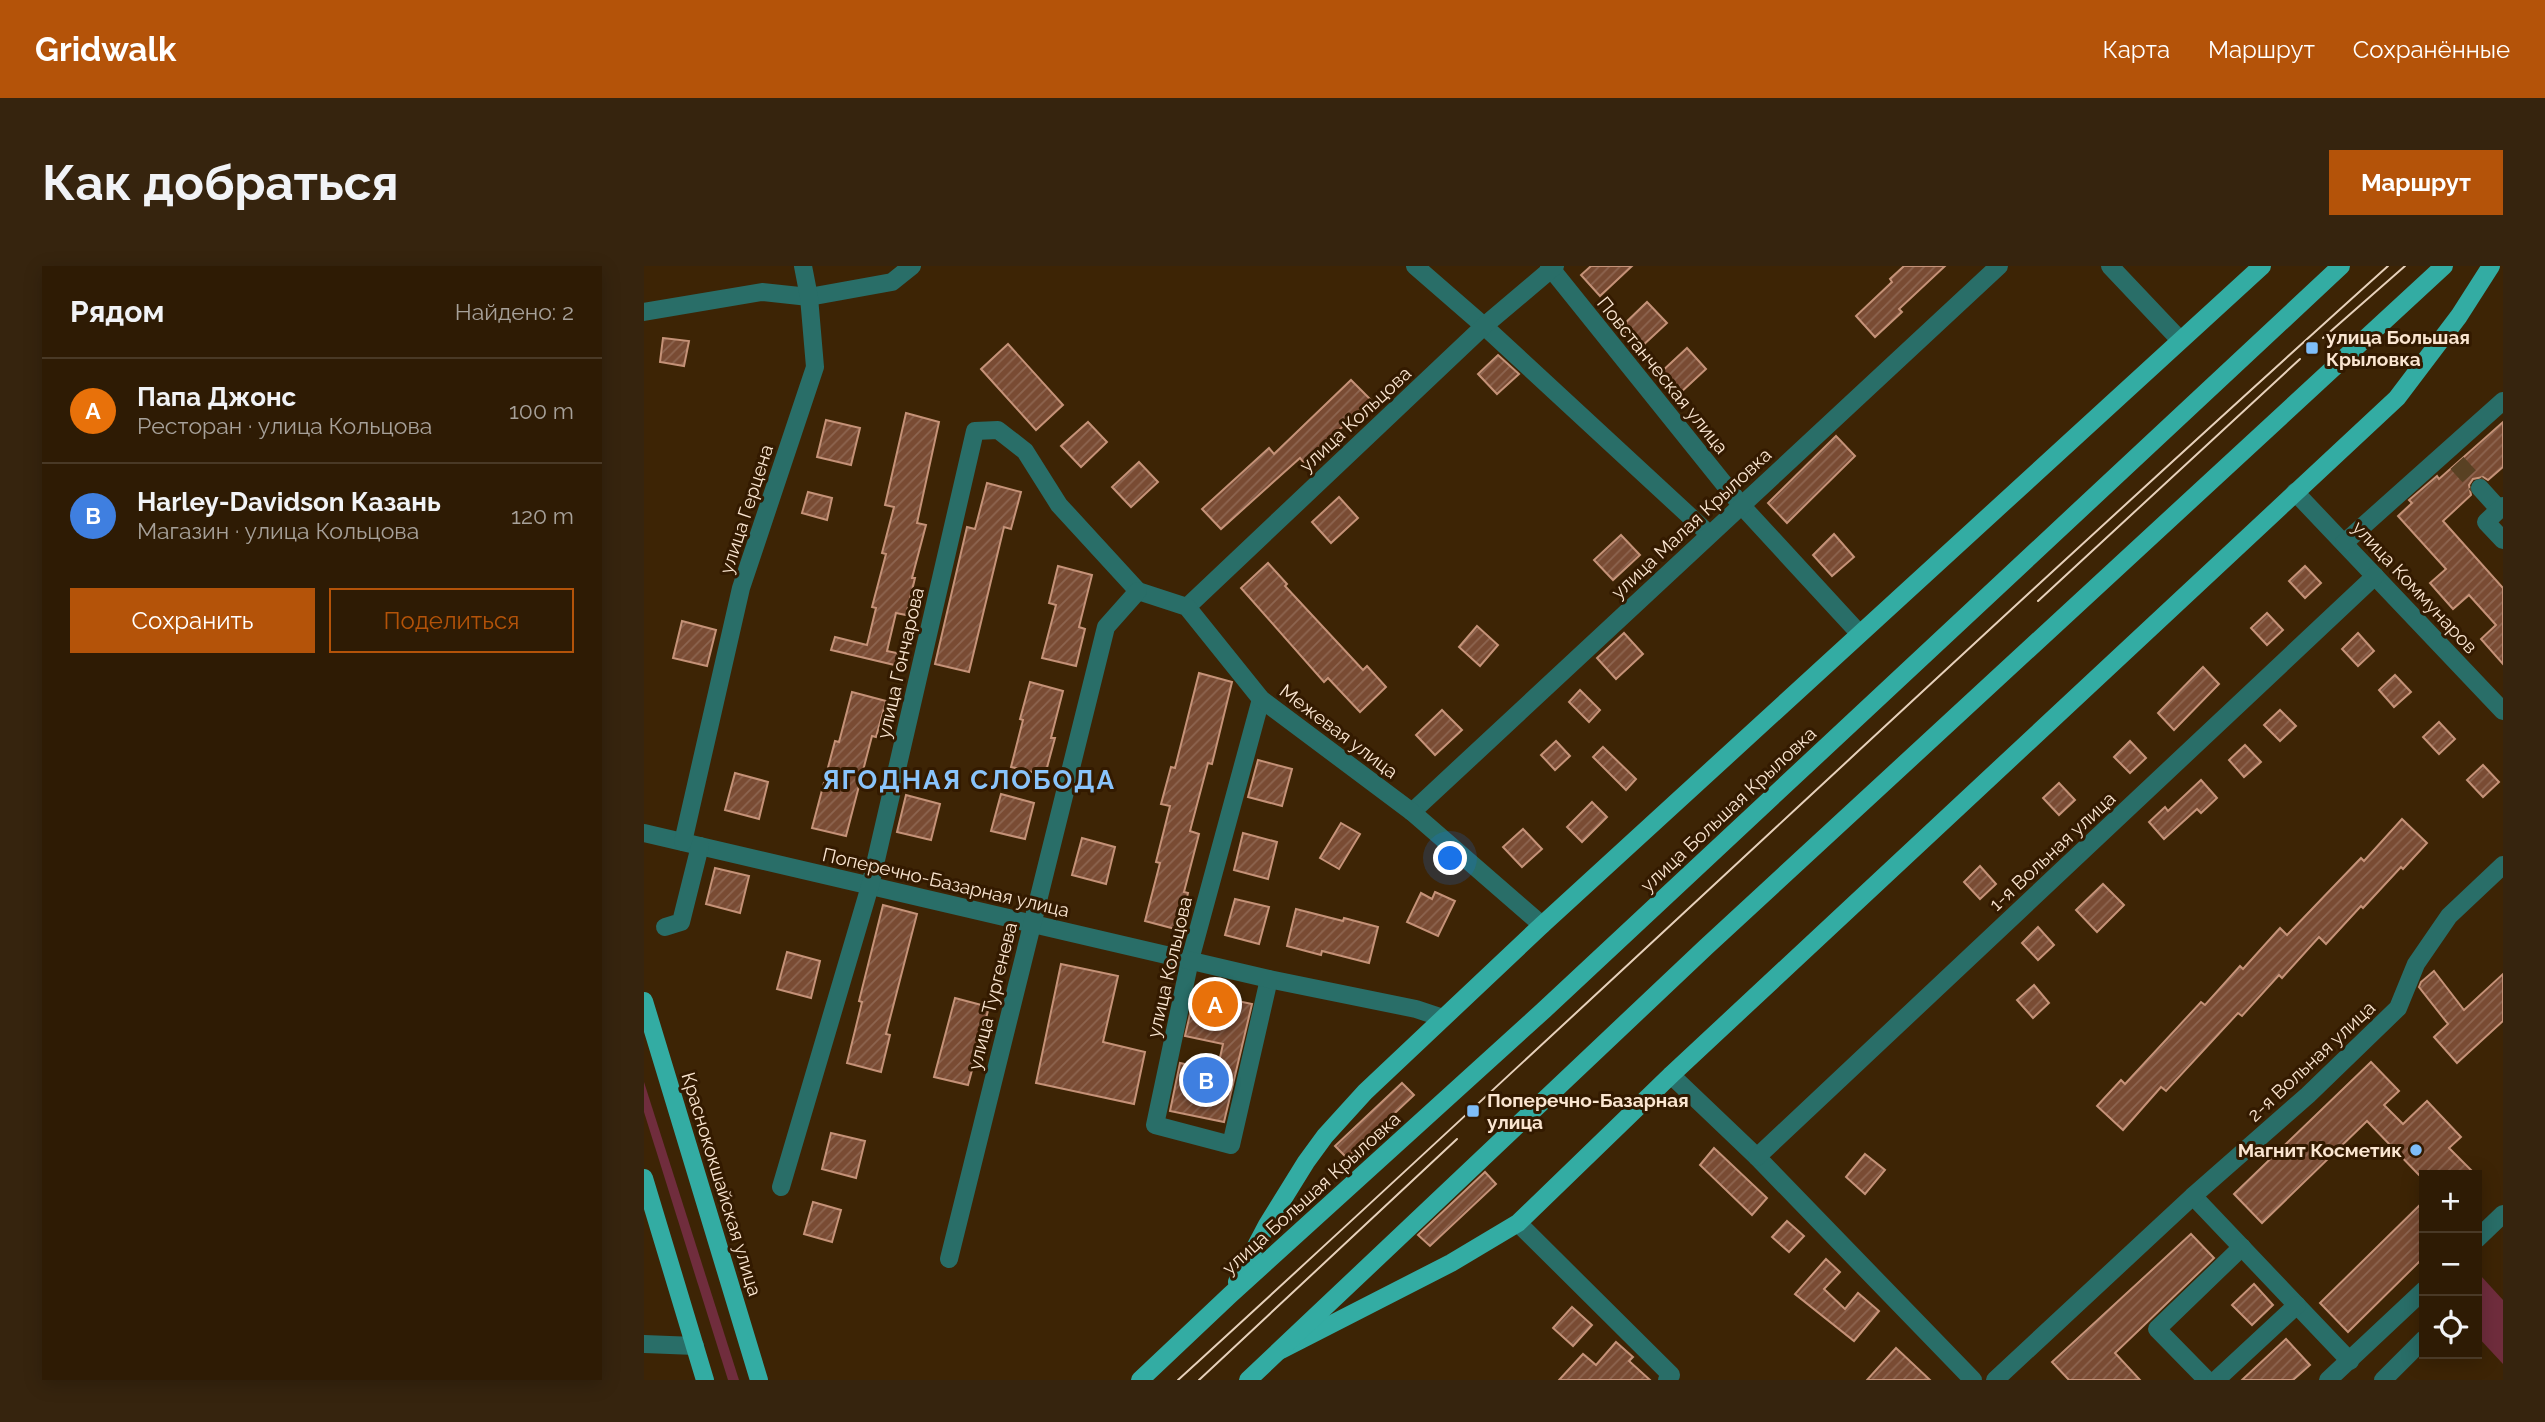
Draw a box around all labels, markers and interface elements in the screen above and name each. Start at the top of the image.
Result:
text: Gridwalk [35,30,176,69]
text: Карта [2102,35,2170,64]
text: Маршрут [2208,35,2315,64]
text: Сохранённые [2353,35,2510,64]
button: Маршрут [2329,150,2503,215]
text: Как добраться [42,154,399,211]
street label: Повстанческая улица [1593,292,1733,458]
text: Рядом [70,294,164,329]
text: Найдено: 2 [455,298,574,325]
place label: улица Большая Крыловка [2326,326,2470,370]
marker: улица Большая Крыловка [2304,340,2320,356]
street label: улица Кольцова [1295,362,1415,476]
text: Папа Джонс [137,382,296,412]
text: A [85,397,101,424]
text: 100 m [509,397,574,424]
text: Ресторан · улица Кольцова [137,412,432,439]
street label: улица Герцена [715,441,777,577]
street label: улица Малая Крыловка [1607,443,1775,603]
text: Harley-Davidson Казань [137,487,441,517]
text: B [85,502,101,529]
text: 120 m [511,502,574,529]
street label: улица Коммунаров [2348,516,2482,658]
text: Магазин · улица Кольцова [137,517,419,544]
street label: улица Гончарова [872,585,928,741]
button: Сохранить [70,588,315,653]
button: Поделиться [329,588,574,653]
street label: Межевая улица [1276,679,1402,783]
street label: улица Большая Крыловка [1636,722,1820,896]
district label: ЯГОДНАЯ СЛОБОДА [822,765,1116,795]
street label: 1-я Вольная улица [1985,787,2119,915]
your location [1433,841,1467,875]
street label: Поперечно-Базарная улица [820,843,1072,921]
street label: улица Кольцова [1142,894,1196,1040]
street label: улица Тургенева [963,920,1021,1072]
pin: A [1192,978,1238,1030]
street label: 2-я Вольная улица [2243,996,2379,1126]
pin: B [1183,1054,1229,1106]
street label: Краснококшайская улица [677,1069,767,1299]
place label: Поперечно-Базарная улица [1487,1089,1689,1133]
marker: Поперечно-Базарная улица [1465,1103,1481,1119]
street label: улица Большая Крыловка [1218,1107,1404,1279]
place label: Магнит Косметик [2238,1139,2402,1161]
marker: Магнит Косметик [2408,1142,2424,1158]
map controls [2419,1170,2482,1359]
button: + [2419,1170,2482,1233]
button: − [2419,1233,2482,1296]
button: locate [2419,1296,2482,1359]

